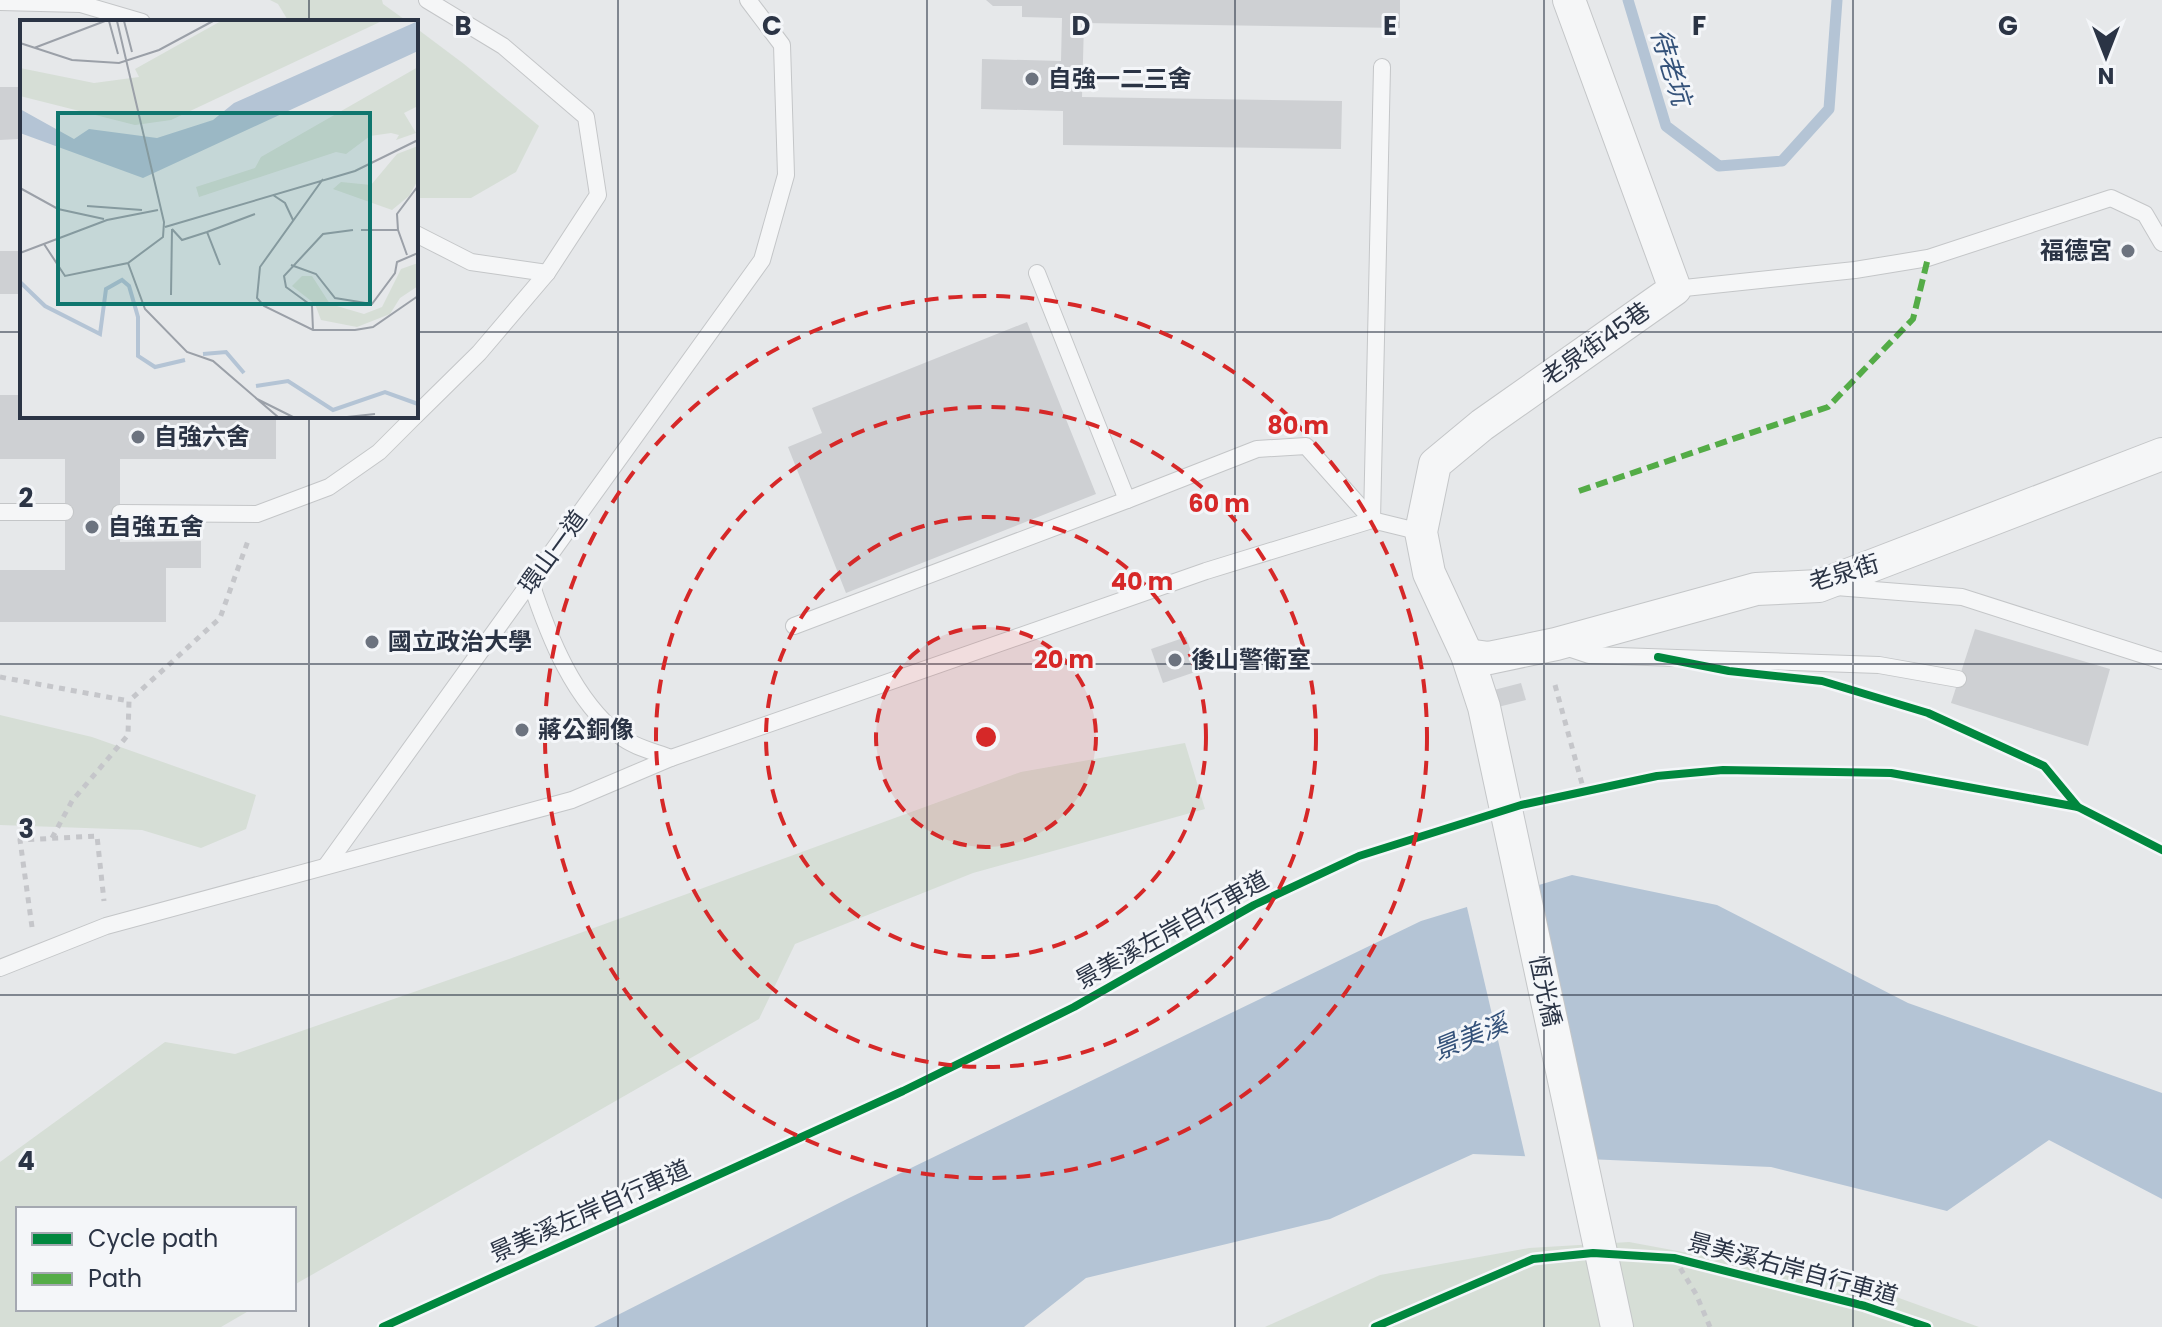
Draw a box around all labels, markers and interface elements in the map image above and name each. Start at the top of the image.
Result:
text: B [454,8,472,44]
text: C [762,8,782,44]
text: D [1072,8,1091,44]
text: E [1383,8,1397,44]
text: F [1692,8,1706,44]
text: G [1998,8,2018,44]
north arrow [2066,16,2146,96]
inset map [20,20,418,418]
water label: 待老坑 [1642,24,1701,113]
text: N [2098,60,2114,91]
place label: 自強一二三舍 [1048,62,1192,95]
marker: 自強一二三舍 [1023,70,1041,88]
place label: 福德宮 [2040,234,2112,267]
marker: 福德宮 [2119,242,2137,260]
street label: 老泉街45巷 [1535,294,1657,393]
text: 80 m [1267,409,1329,442]
place label: 自強六舍 [154,420,250,453]
marker: 自強六舍 [129,428,147,446]
text: 2 [19,480,34,516]
text: 60 m [1188,487,1250,520]
street label: 環山一道 [511,503,594,600]
place label: 自強五舍 [108,510,204,543]
marker: 自強五舍 [83,518,101,536]
street label: 老泉街 [1805,546,1883,599]
text: 40 m [1111,565,1173,598]
place label: 國立政治大學 [388,625,532,658]
marker: 國立政治大學 [363,633,381,651]
text: 20 m [1034,643,1094,676]
place label: 後山警衛室 [1191,643,1311,676]
marker: 後山警衛室 [1166,651,1184,669]
place label: 蔣公銅像 [538,713,634,746]
marker: 蔣公銅像 [513,721,531,739]
centre of rings [972,723,1000,751]
text: 3 [18,811,34,847]
street label: 景美溪左岸自行車道 [1069,863,1274,996]
street label: 恆光橋 [1522,952,1569,1030]
water label: 景美溪 [1427,1004,1517,1068]
text: 4 [17,1143,35,1179]
street label: 景美溪左岸自行車道 [484,1152,695,1270]
legend [16,1207,296,1311]
text: Cycle path [88,1222,218,1255]
street label: 景美溪右岸自行車道 [1685,1225,1902,1312]
text: Path [88,1262,142,1295]

